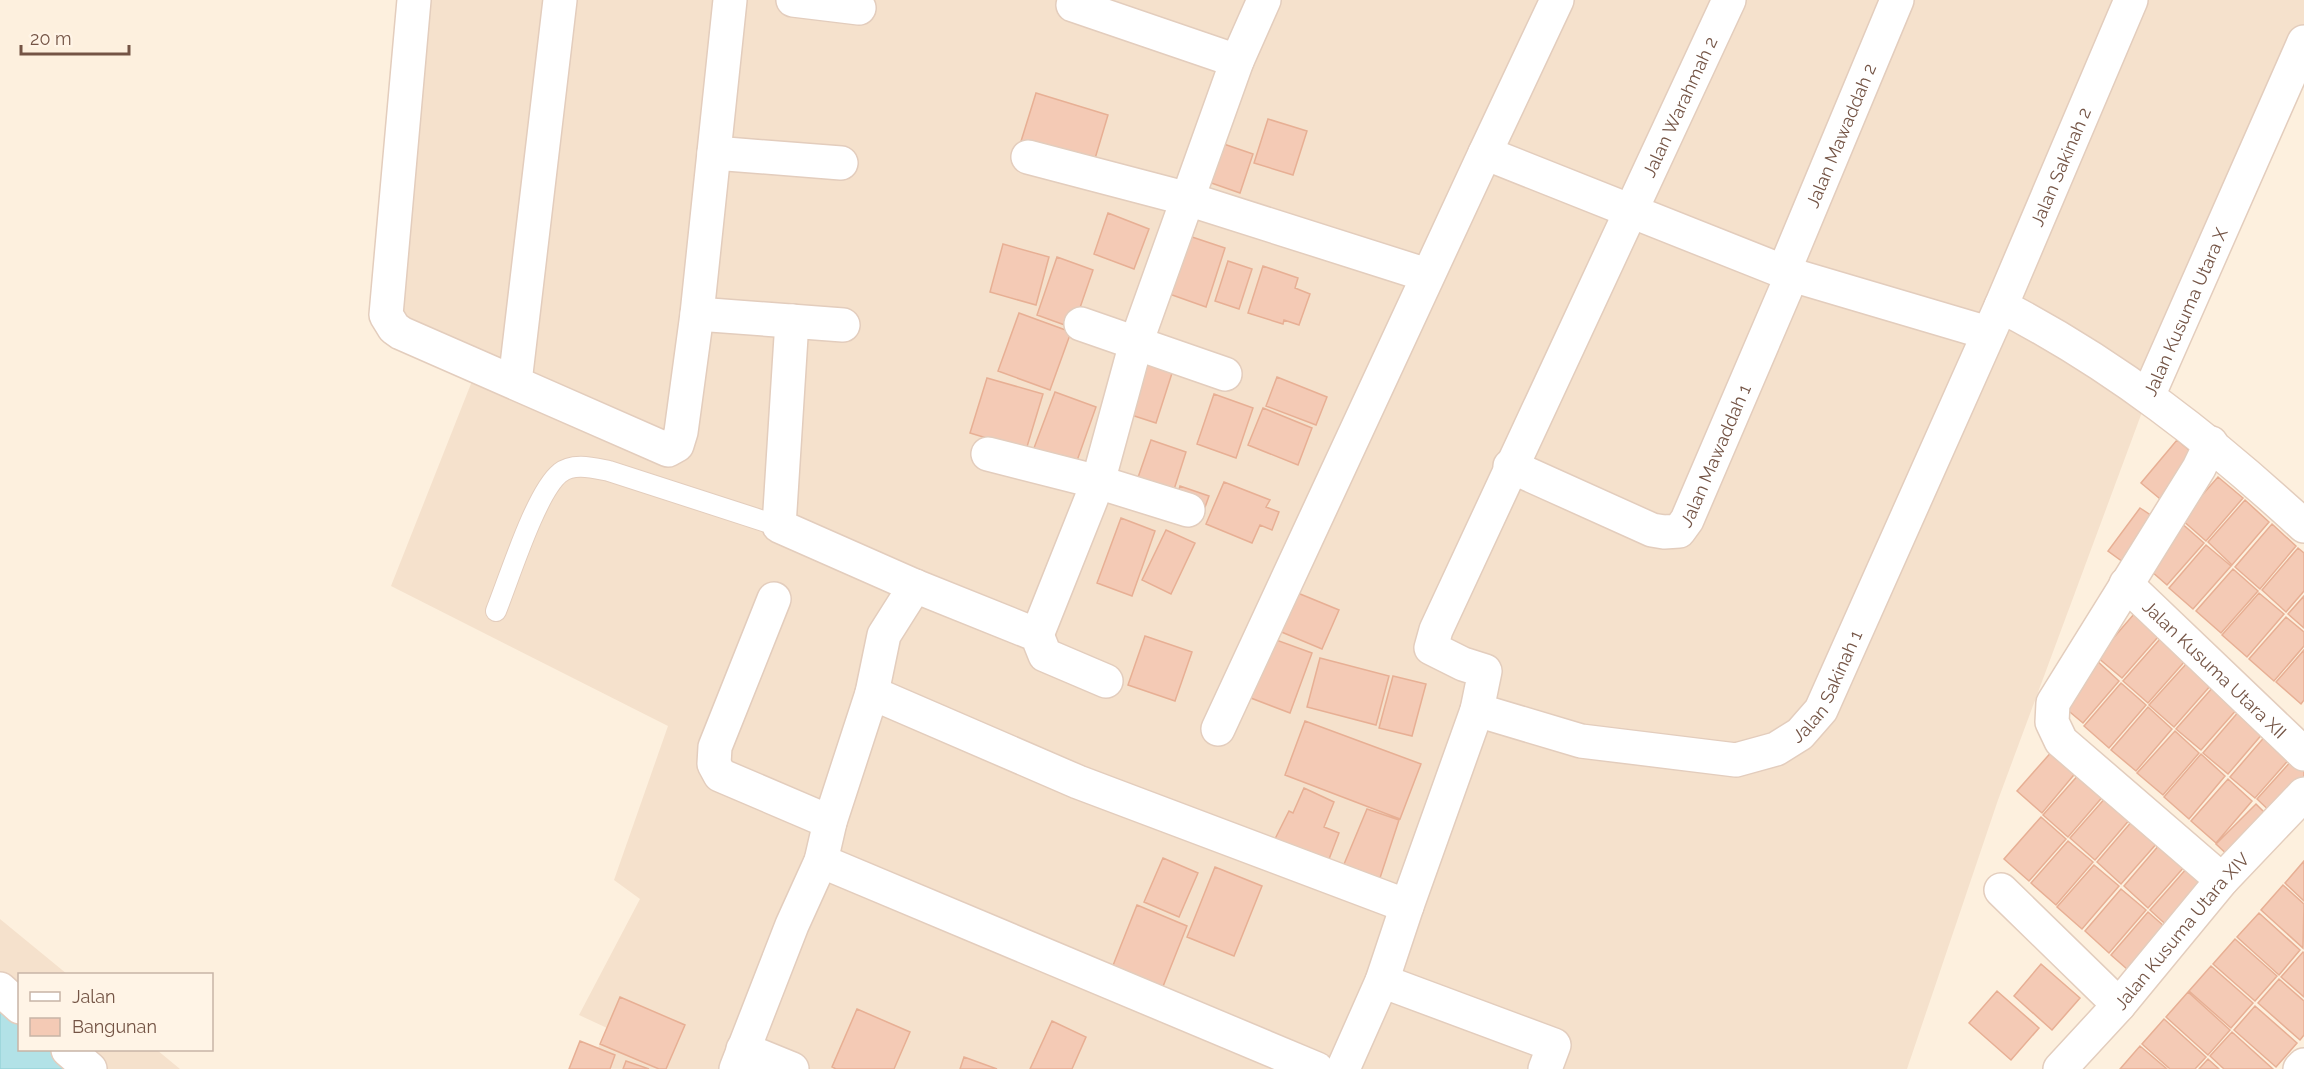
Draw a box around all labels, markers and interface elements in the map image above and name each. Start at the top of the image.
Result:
scale bar [21,18,129,56]
text: 20 m [30,28,72,49]
street label: Jalan Warahmah 2 [1638,33,1721,180]
street label: Jalan Mawaddah 2 [1801,60,1880,211]
street label: Jalan Sakinah 2 [2026,104,2095,229]
street label: Jalan Kusuma Utara X [2139,224,2232,399]
street label: Jalan Mawaddah 1 [1675,381,1755,531]
street label: Jalan Kusuma Utara XII [2139,596,2291,742]
street label: Jalan Sakinah 1 [1788,627,1866,747]
street label: Jalan Kusuma Utara XIV [2109,848,2253,1013]
legend [18,973,213,1051]
text: Jalan [72,986,116,1007]
text: Bangunan [72,1016,157,1037]

